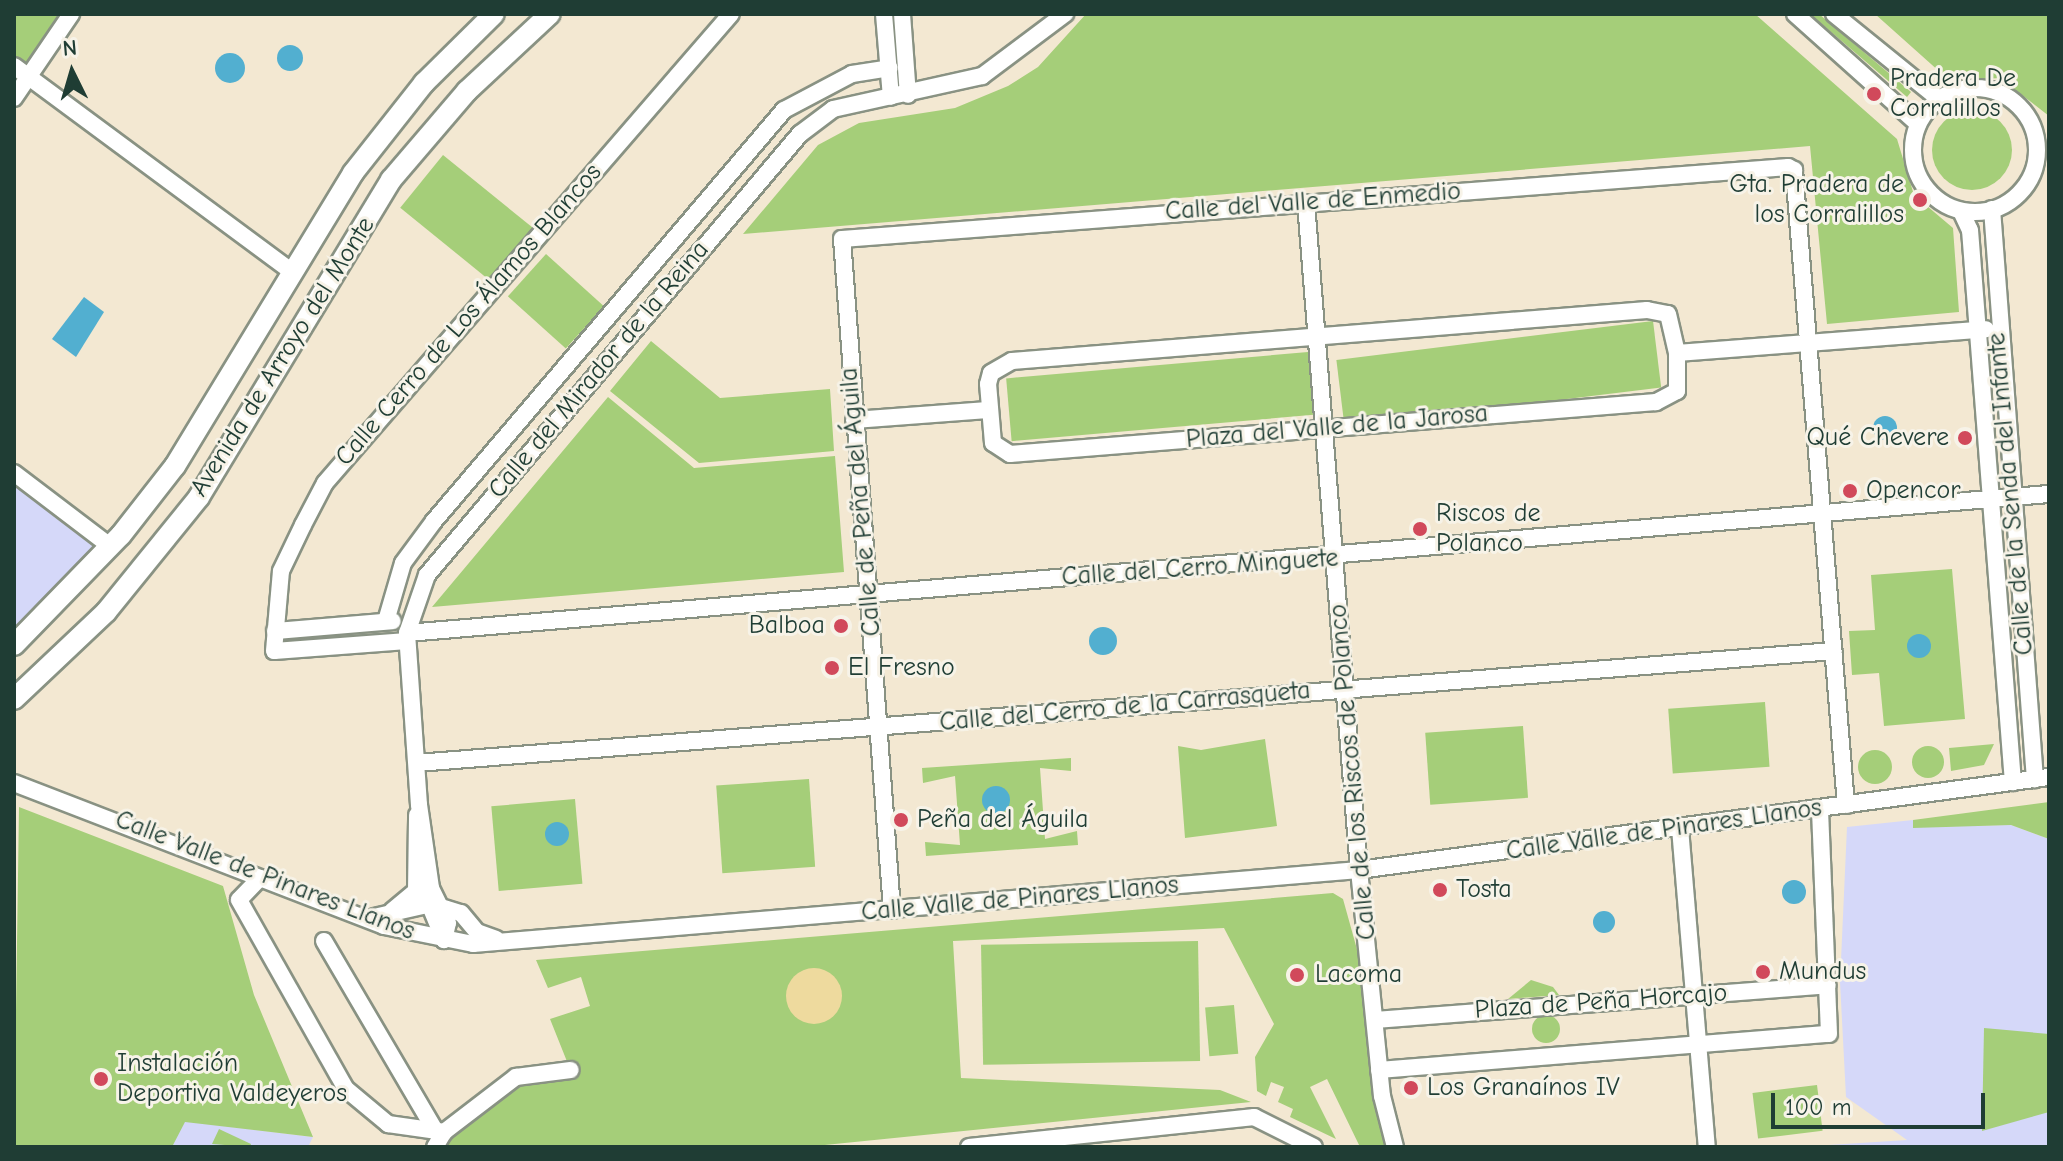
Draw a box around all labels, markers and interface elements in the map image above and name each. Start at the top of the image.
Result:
north arrow [32,32,112,112]
text: N [62,35,78,62]
place label: Pradera De Corralillos [1890,63,2016,124]
marker: Pradera De Corralillos [1865,85,1883,103]
street label: Calle Cerro de Los Álamos Blancos [329,157,609,473]
place label: Gta. Pradera de los Corralillos [1729,169,1904,230]
street label: Calle del Valle de Enmedio [1164,176,1462,228]
marker: Gta. Pradera de los Corralillos [1911,191,1929,209]
street label: Avenida de Arroyo del Monte [184,212,382,502]
street label: Calle del Mirador de la Reina [482,235,716,505]
street label: Calle de la Senda del Infante [1981,332,2041,656]
street label: Calle de Peña del Águila [834,366,888,638]
street label: Plaza del Valle de la Jarosa [1185,398,1489,456]
place label: Qué Chevere [1806,422,1949,454]
marker: Qué Chevere [1956,429,1974,447]
place label: Opencor [1866,475,1961,507]
marker: Opencor [1841,482,1859,500]
place label: Riscos de Polanco [1436,498,1541,560]
marker: Riscos de Polanco [1411,520,1429,538]
street label: Calle del Cerro Minguete [1061,543,1339,593]
street label: Calle de los Riscos de Polanco [1323,603,1383,941]
place label: Balboa [749,610,825,642]
marker: Balboa [832,617,850,635]
place label: El Fresno [848,652,955,684]
marker: El Fresno [823,659,841,677]
street label: Calle del Cerro de la Carrasqueta [938,675,1312,739]
street label: Calle Valle de Pinares Llanos [1504,792,1824,868]
street label: Calle Valle de Pinares Llanos [111,804,419,948]
place label: Peña del Águila [917,804,1088,836]
marker: Peña del Águila [892,811,910,829]
street label: Calle Valle de Pinares Llanos [860,870,1180,928]
place label: Tosta [1456,874,1512,906]
marker: Tosta [1431,881,1449,899]
place label: Mundus [1779,956,1866,988]
place label: Lacoma [1315,959,1402,991]
marker: Mundus [1754,963,1772,981]
marker: Lacoma [1286,964,1308,986]
street label: Plaza de Peña Horcajo [1474,978,1728,1026]
place label: Instalación Deportiva Valdeyeros [117,1048,347,1110]
marker: Instalación Deportiva Valdeyeros [92,1070,110,1088]
place label: Los Granaínos IV [1427,1072,1620,1104]
scale bar [1775,1077,1989,1127]
marker: Los Granaínos IV [1402,1079,1420,1097]
text: 100 m [1785,1093,1852,1121]

